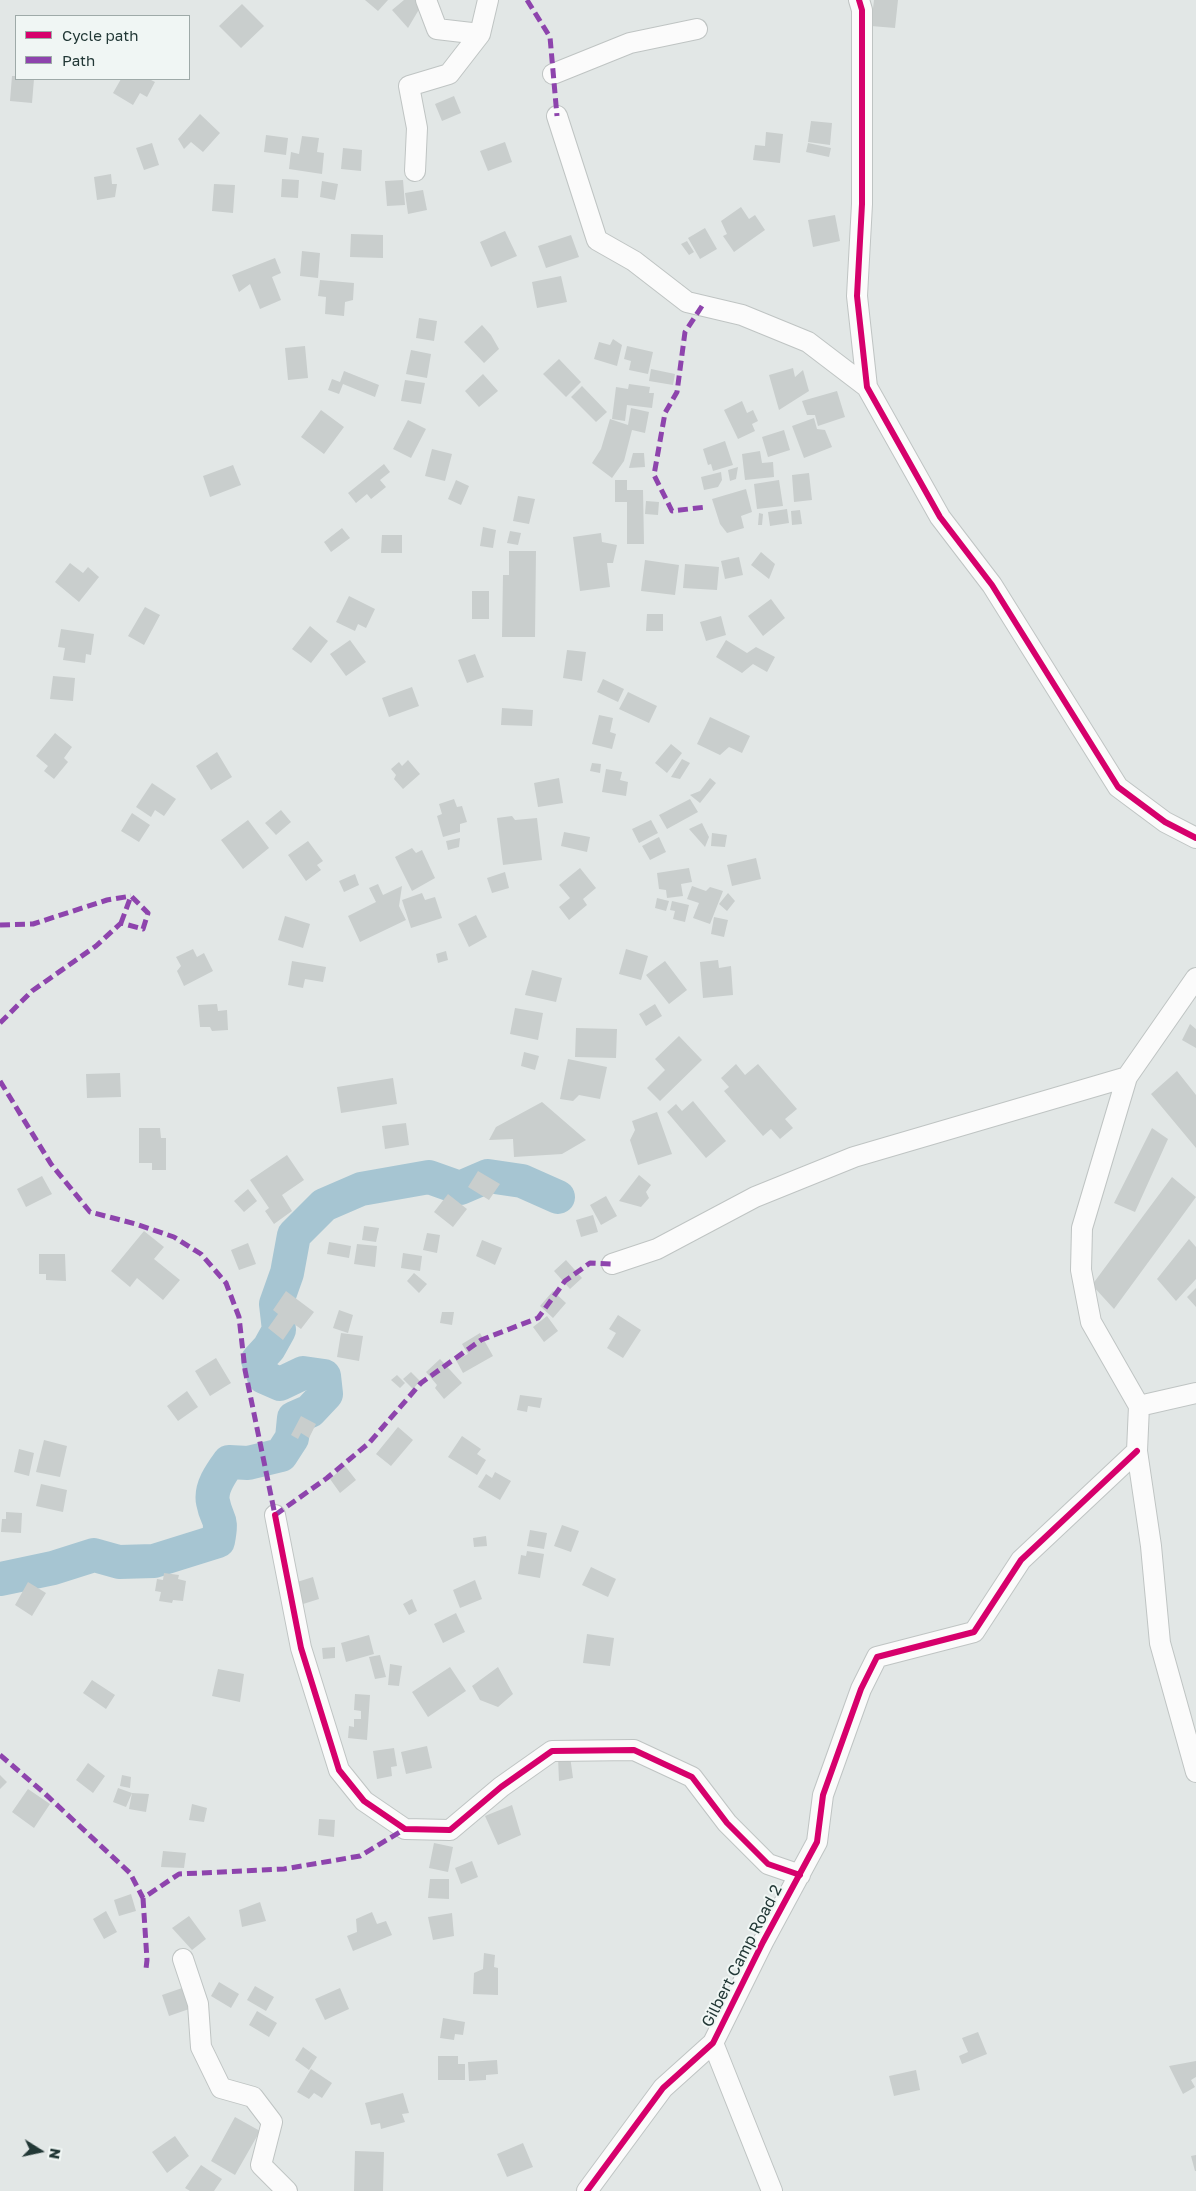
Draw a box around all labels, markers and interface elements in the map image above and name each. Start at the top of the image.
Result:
legend [15,15,190,80]
text: Cycle path [62,26,138,44]
text: Path [62,51,95,69]
street label: Gilbert Camp Road 2 [698,1882,786,2030]
north arrow [15,2126,65,2176]
text: N [46,2147,65,2160]

